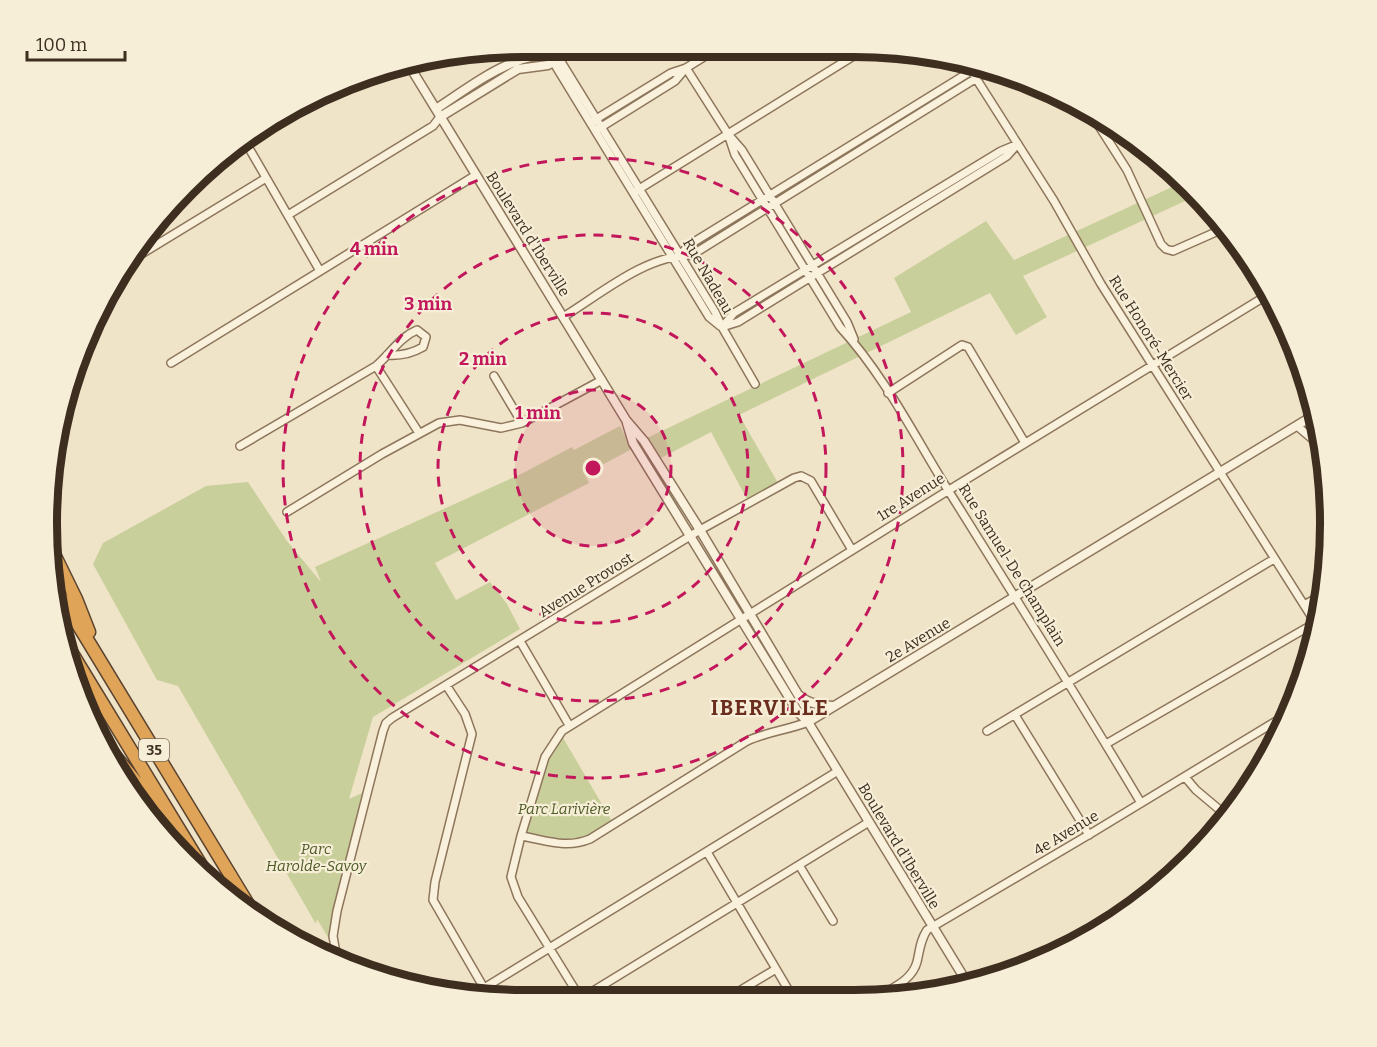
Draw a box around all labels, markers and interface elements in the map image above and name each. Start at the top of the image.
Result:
scale bar [27,24,124,62]
text: 100 m [36,34,87,56]
street label: Boulevard d'Iberville [482,168,574,300]
street label: Rue Nadeau [679,235,737,317]
text: 4 min [350,238,399,260]
street label: Rue Honoré-Mercier [1105,272,1197,404]
text: 3 min [404,293,452,315]
text: 2 min [459,348,507,370]
text: 1 min [515,402,561,424]
centre of rings [583,458,603,478]
street label: 1re Avenue [874,469,948,525]
street label: Rue Samuel-De Champlain [955,480,1070,650]
street label: Avenue Provost [535,548,637,621]
street label: 2e Avenue [882,614,954,666]
district label: IBERVILLE [711,695,829,721]
road number: 35 [139,739,169,761]
street label: Boulevard d'Iberville [854,780,944,912]
park label: Parc Larivière [518,800,611,818]
street label: 4e Avenue [1030,807,1102,859]
park label: Parc Harolde-Savoy [266,840,368,875]

